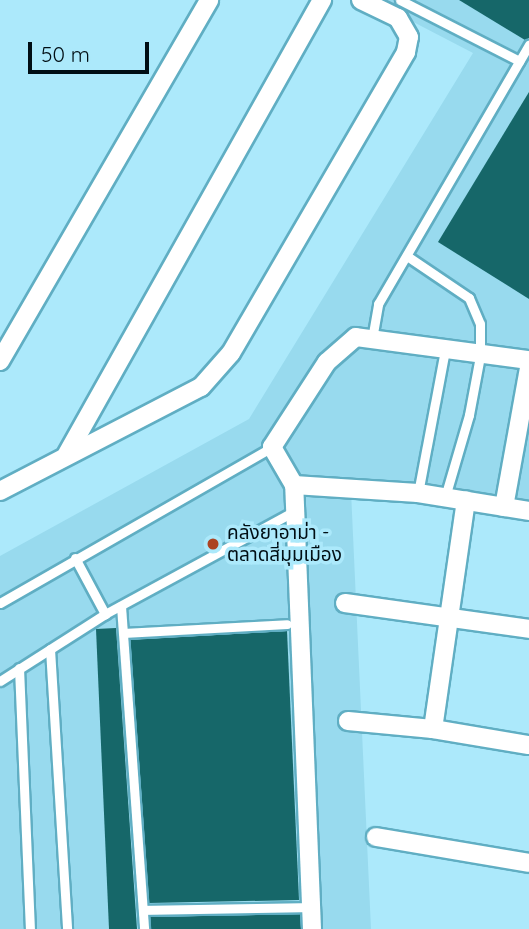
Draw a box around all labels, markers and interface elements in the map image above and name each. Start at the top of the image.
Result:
scale bar [32,28,152,72]
text: 50 m [41,41,90,67]
place label: คลังยาอาม่า - ตลาดสี่มุมเมือง [227,522,342,566]
marker: คลังยาอาม่า - ตลาดสี่มุมเมือง [205,536,221,552]

